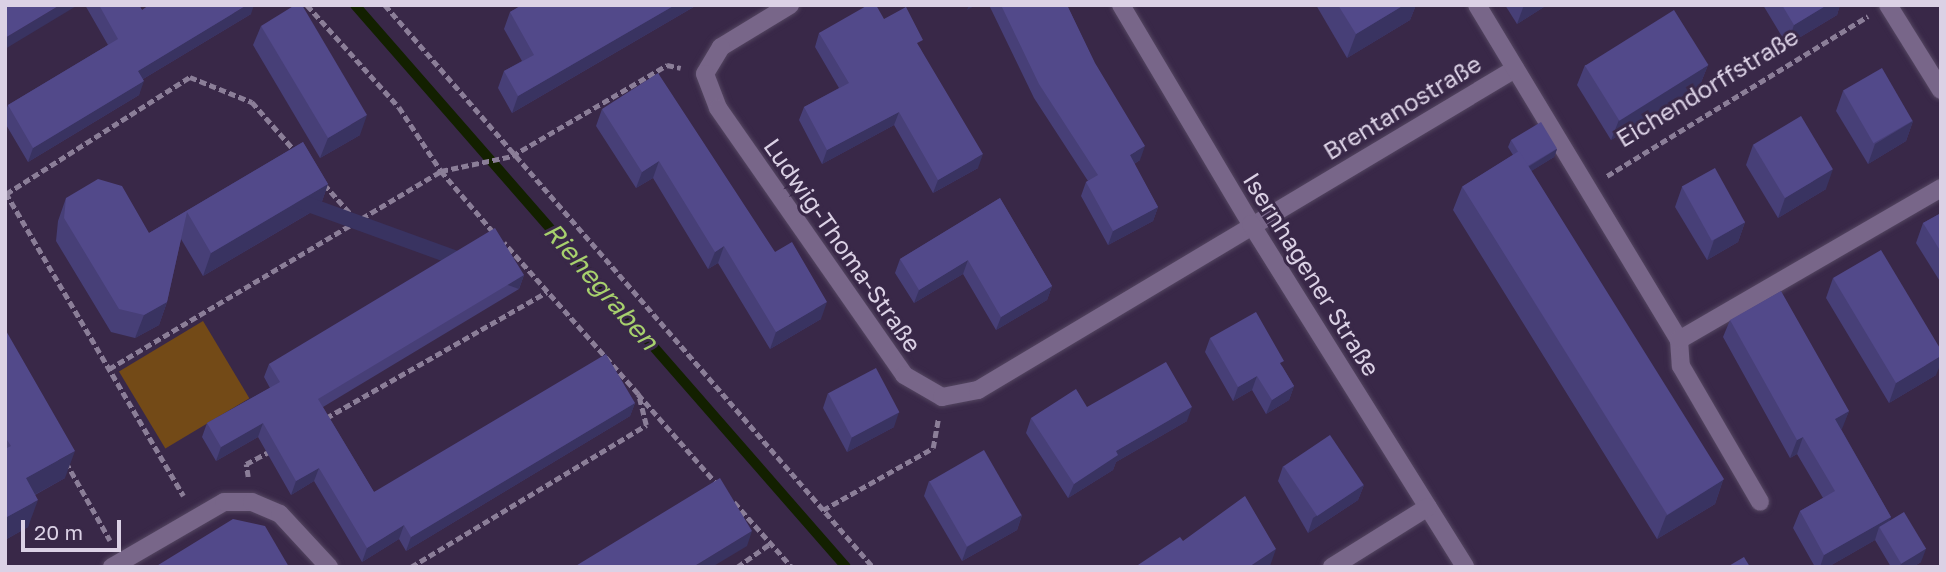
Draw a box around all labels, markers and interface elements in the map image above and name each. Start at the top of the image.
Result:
street label: Eichendorffstraße [1611,21,1803,153]
street label: Brentanostraße [1318,49,1486,165]
street label: Ludwig-Thoma-Straße [758,133,928,357]
street label: Isernhagener Straße [1238,167,1386,381]
water label: Riehegraben [537,216,665,356]
scale bar [24,505,124,550]
text: 20 m [34,519,83,545]

